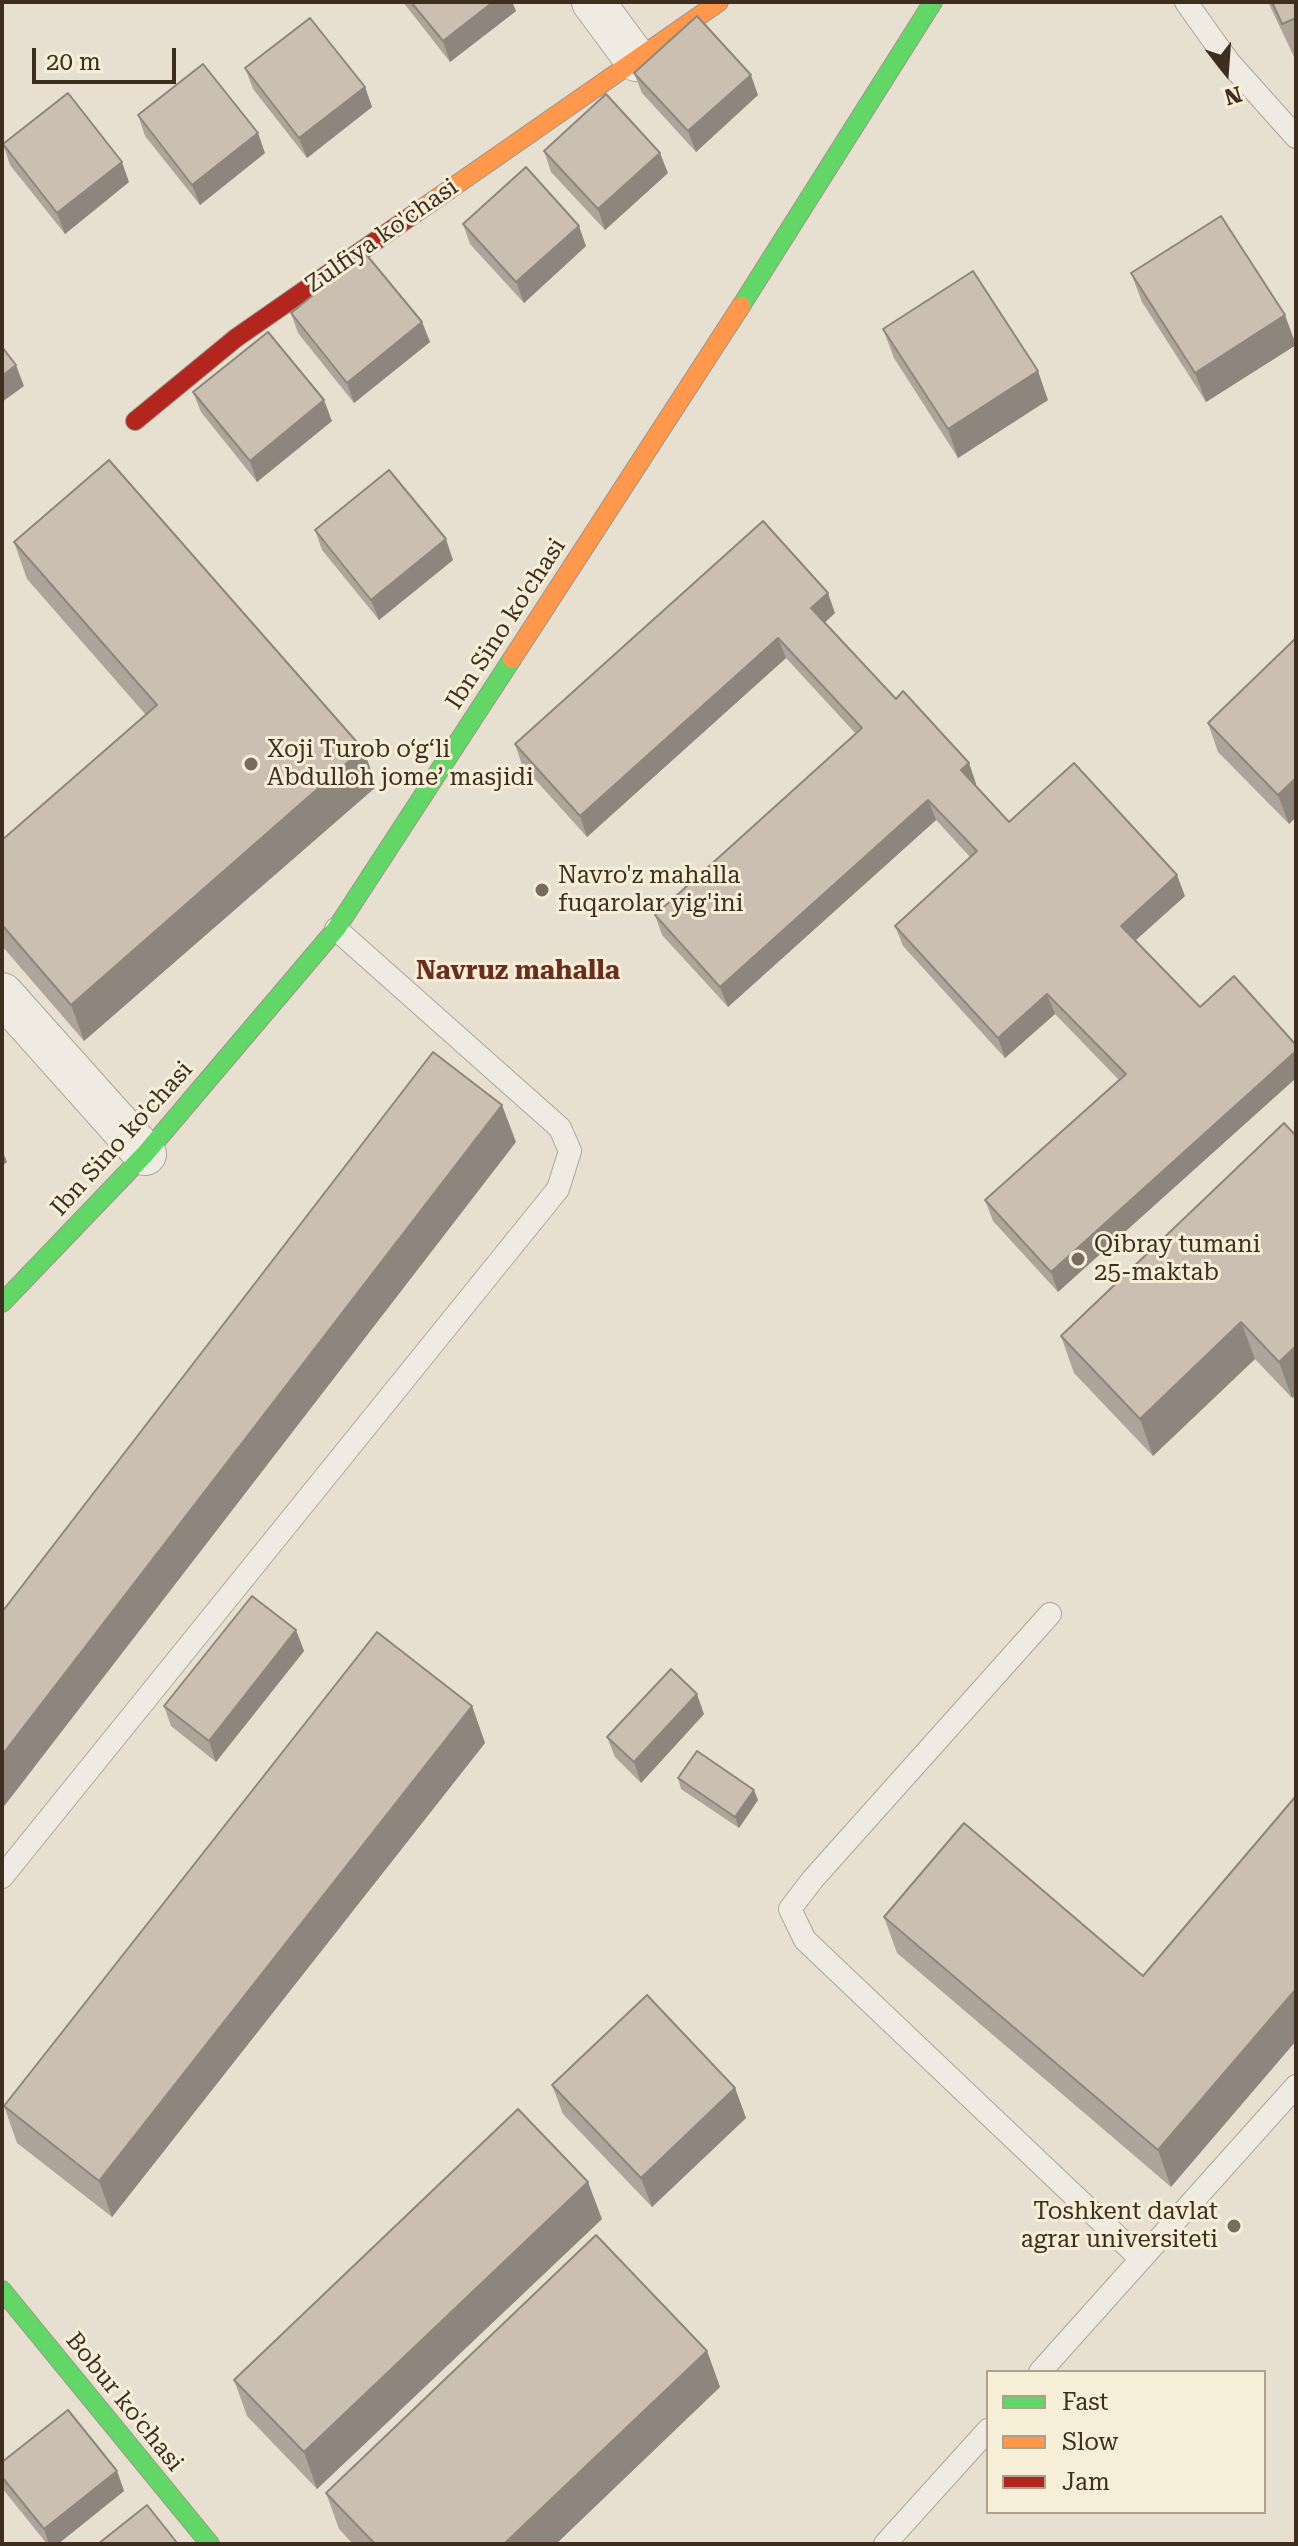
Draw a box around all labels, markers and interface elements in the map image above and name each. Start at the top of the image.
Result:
scale bar [36,32,180,82]
north arrow [1186,32,1266,112]
text: 20 m [46,48,101,76]
text: N [1221,81,1245,110]
street label: Zulfiya ko'chasi [300,173,464,299]
street label: Ibn Sino ko'chasi [440,533,572,715]
place label: Xoji Turob o‘g‘li Abdulloh jome’ masjidi [267,736,534,792]
marker: Xoji Turob o‘g‘li Abdulloh jome’ masjidi [242,755,260,773]
place label: Navro'z mahalla fuqarolar yig'ini [558,862,743,918]
marker: Navro'z mahalla fuqarolar yig'ini [533,881,551,899]
district label: Navruz mahalla [416,955,620,987]
street label: Ibn Sino ko'chasi [45,1056,199,1222]
place label: Qibray tumani 25-maktab [1094,1231,1260,1287]
marker: Qibray tumani 25-maktab [1069,1250,1087,1268]
place label: Toshkent davlat agrar universiteti [1021,2198,1218,2254]
marker: Toshkent davlat agrar universiteti [1225,2217,1243,2235]
street label: Bobur ko'chasi [59,2327,189,2477]
legend [986,2370,1266,2514]
text: Fast [1062,2388,1109,2416]
text: Slow [1062,2428,1118,2456]
text: Jam [1062,2468,1110,2496]

